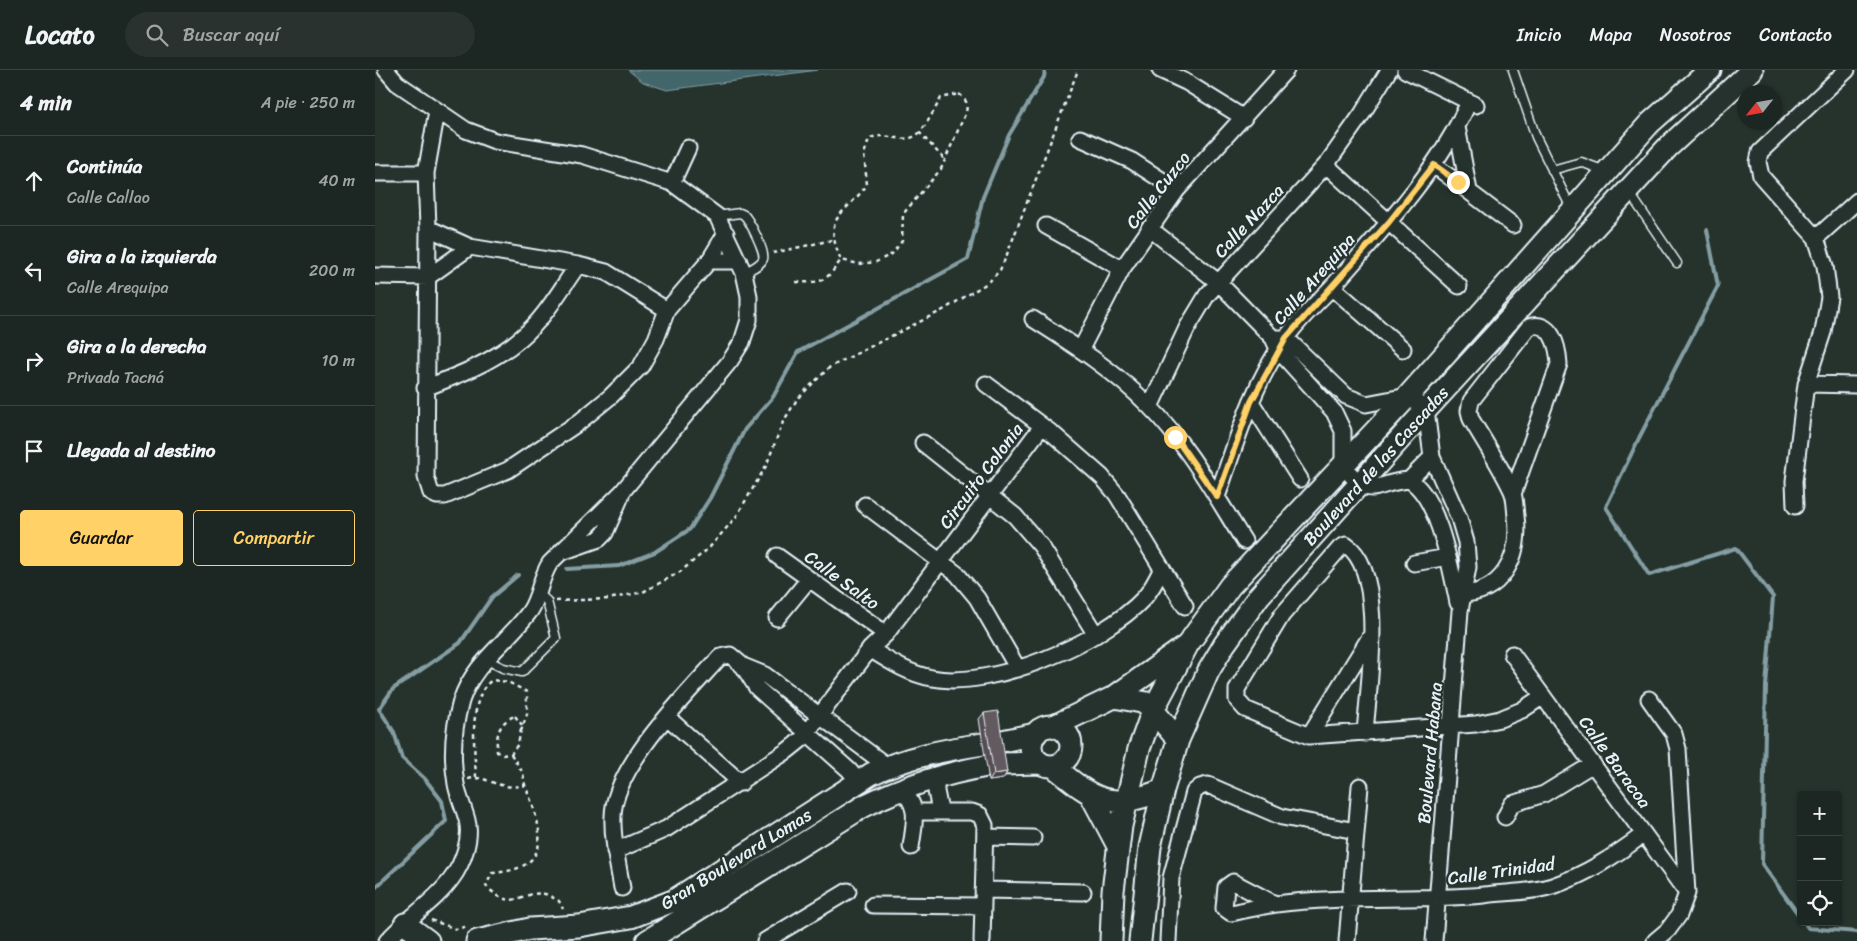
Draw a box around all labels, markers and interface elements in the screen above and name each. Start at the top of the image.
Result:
search box [125,12,475,57]
text: Locato [25,14,95,56]
text: Buscar aquí [183,18,280,51]
text: Inicio [1517,19,1562,51]
text: Mapa [1590,19,1632,51]
text: Nosotros [1660,19,1731,51]
text: Contacto [1759,19,1832,51]
icon: search [143,21,171,49]
text: 4 min [20,84,72,122]
north arrow [1737,85,1782,130]
text: A pie · 250 m [261,88,355,117]
street label: Calle Cuzco [1117,144,1199,236]
text: Continúa [67,150,142,183]
text: 40 m [318,166,355,195]
icon: ahead [20,167,48,195]
route end [1447,171,1470,194]
street label: Calle Nazca [1206,176,1292,266]
text: Calle Callao [67,183,150,212]
street label: Calle Arequipa [1264,225,1364,333]
text: Gira a la izquierda [67,240,217,273]
text: 200 m [309,256,355,285]
icon: left [20,257,48,285]
text: Calle Arequipa [67,273,169,302]
text: Gira a la derecha [67,330,206,363]
text: 10 m [322,346,355,375]
icon: right [20,347,48,375]
text: Privada Tacná [67,363,164,392]
street label: Boulevard de las Cascadas [1295,378,1458,554]
street label: Circuito Colonia [930,415,1032,536]
route start [1164,426,1187,449]
text: Llegada al destino [67,434,216,467]
icon: arrive [20,437,48,465]
button: Guardar [20,510,183,566]
button: Compartir [193,510,355,566]
street label: Calle Salto [797,542,887,618]
street label: Boulevard Habana [1408,681,1452,825]
street label: Calle Baracoa [1570,709,1660,815]
map controls [1797,791,1842,926]
button: + [1797,791,1842,836]
street label: Gran Boulevard Lomas [654,799,819,919]
button: − [1797,836,1842,881]
street label: Calle Trinidad [1445,847,1558,894]
button: locate [1797,881,1842,926]

